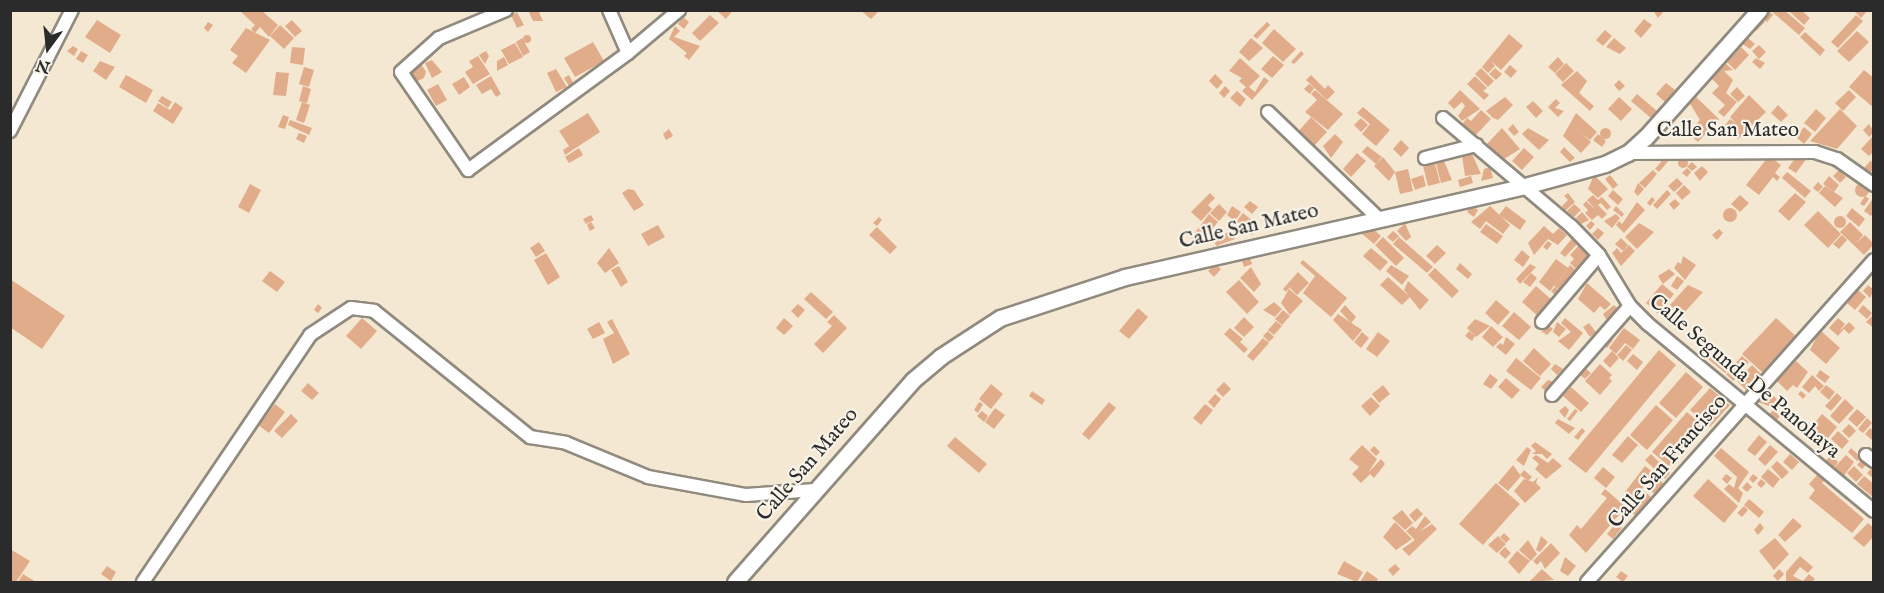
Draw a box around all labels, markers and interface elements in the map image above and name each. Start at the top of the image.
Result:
north arrow [18,18,78,78]
text: N [34,54,53,77]
street label: Calle San Mateo [1657,118,1799,144]
street label: Calle San Mateo [1177,199,1321,255]
street label: Calle Segunda De Panohaya [1643,289,1845,465]
street label: Calle San Francisco [1603,390,1733,534]
street label: Calle San Mateo [752,403,864,527]

